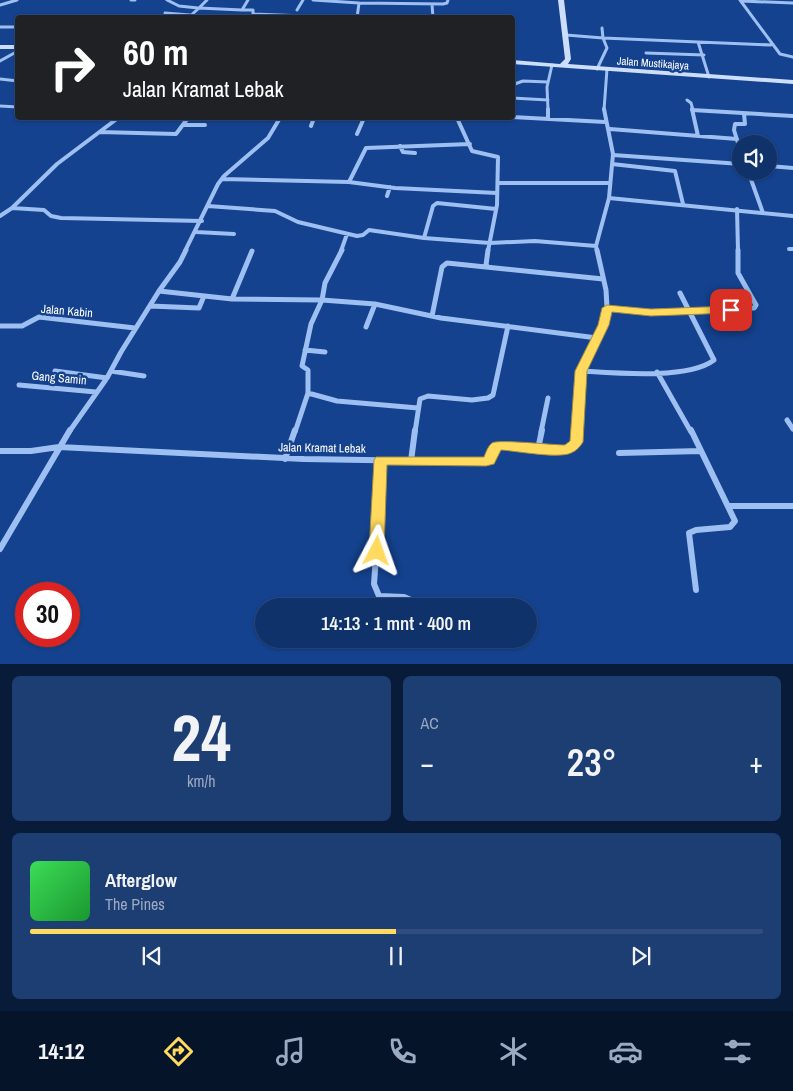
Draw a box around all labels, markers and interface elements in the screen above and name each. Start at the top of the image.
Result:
text: 60 m [123,29,188,76]
icon: right [40,35,105,100]
street label: Jalan Mustikajaya [616,53,690,73]
text: Jalan Kramat Lebak [123,74,283,104]
map controls [732,135,777,180]
button: sound [732,135,777,180]
pin [710,289,752,331]
icon: arrive [717,296,745,324]
street label: Jalan Kabin [40,301,94,321]
street label: Gang Samin [31,368,87,388]
street label: Jalan Kramat Lebak [278,439,366,457]
position arrow [350,524,402,576]
speed limit sign: 30 [15,582,80,647]
text: 14:13 · 1 mnt · 400 m [321,610,471,636]
text: 24 [172,694,231,781]
text: AC [421,712,439,734]
text: 23° [567,737,617,788]
text: − [421,744,434,782]
text: + [750,744,763,782]
text: km/h [187,770,215,792]
text: Afterglow [105,867,177,893]
text: The Pines [105,893,165,915]
icon: previous [138,942,166,970]
icon: pause [382,942,410,970]
icon: next [627,942,655,970]
icon: directions [161,1034,196,1069]
icon: music [273,1034,308,1069]
icon: phone [385,1034,420,1069]
icon: climate [496,1034,531,1069]
icon: car [608,1034,643,1069]
icon: filters [720,1034,755,1069]
text: 14:12 [38,1036,84,1066]

